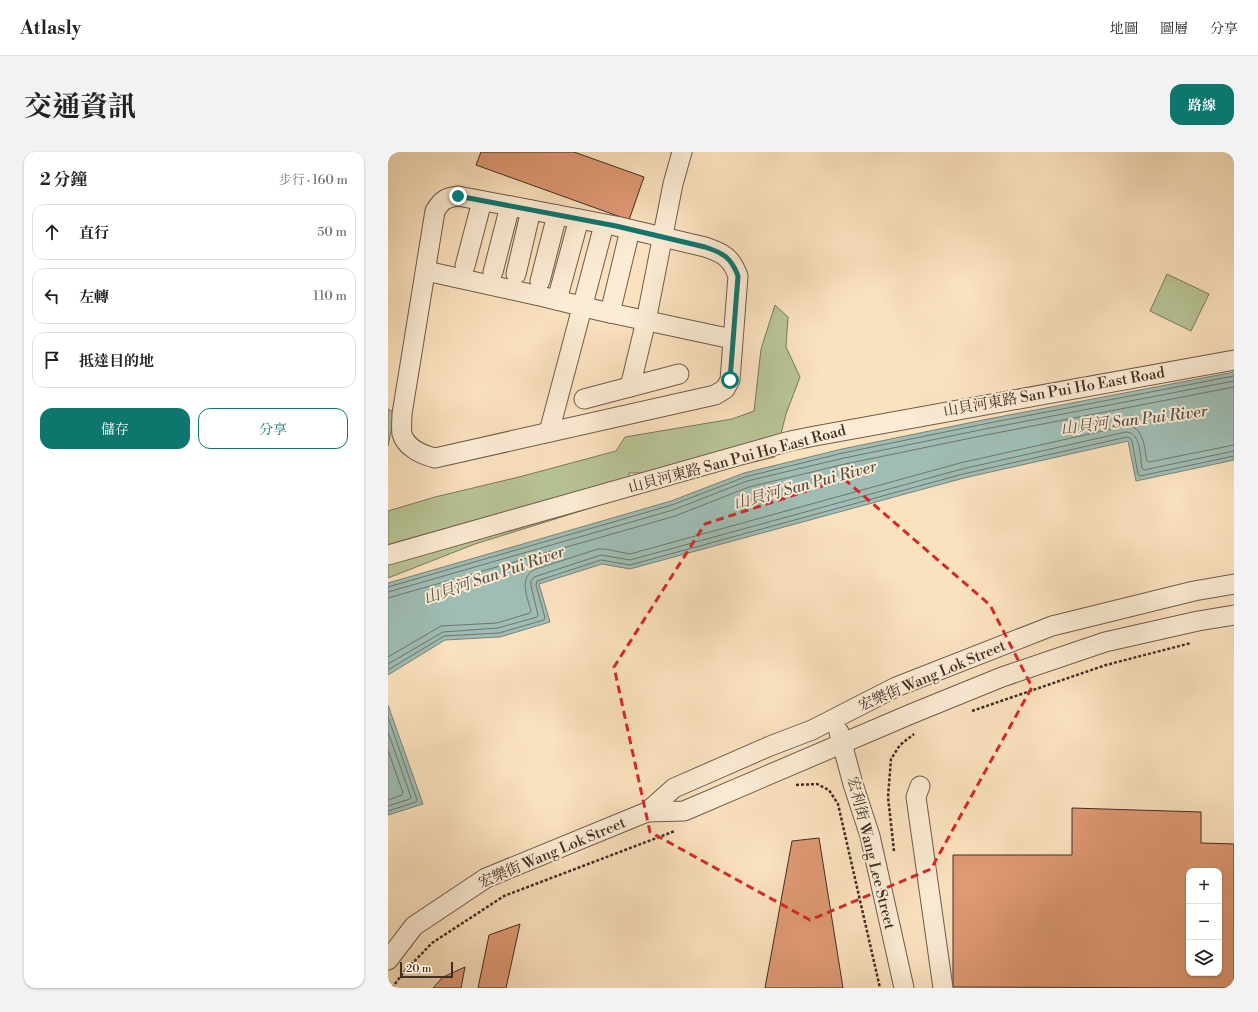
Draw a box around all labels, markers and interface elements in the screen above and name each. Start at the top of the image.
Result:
text: Atlasly [20,16,81,40]
text: 地圖 [1110,20,1138,38]
text: 圖層 [1160,20,1188,38]
text: 分享 [1210,20,1238,38]
button: 路線 [1170,84,1234,125]
text: 交通資訊 [24,90,136,125]
text: 2 分鐘 [40,169,87,191]
text: 步行 · 160 m [279,172,348,188]
route end [449,187,467,205]
icon: ahead [41,221,63,243]
text: 直行 [79,224,109,243]
text: 50 m [317,224,347,240]
icon: left [41,285,63,307]
text: 左轉 [79,288,109,307]
text: 110 m [313,288,347,304]
icon: arrive [41,349,63,371]
text: 抵達目的地 [79,352,154,371]
street label: 山貝河東路 San Pui Ho East Road [942,363,1167,421]
route start [721,371,739,389]
water label: 山貝河 San Pui River [1059,401,1210,439]
button: 儲存 [40,408,190,449]
button: 分享 [198,408,348,449]
street label: 山貝河東路 San Pui Ho East Road [626,421,848,497]
water label: 山貝河 San Pui River [731,456,880,514]
water label: 山貝河 San Pui River [421,541,568,608]
street label: 宏樂街 Wang Lok Street [855,636,1009,716]
street label: 宏利街 Wang Lee Street [843,775,899,932]
street label: 宏樂街 Wang Lok Street [475,813,629,893]
map controls [1186,868,1222,976]
button: + [1186,868,1222,904]
button: − [1186,904,1222,940]
button: layers [1186,940,1222,976]
scale bar [400,960,453,979]
text: 20 m [406,962,431,976]

